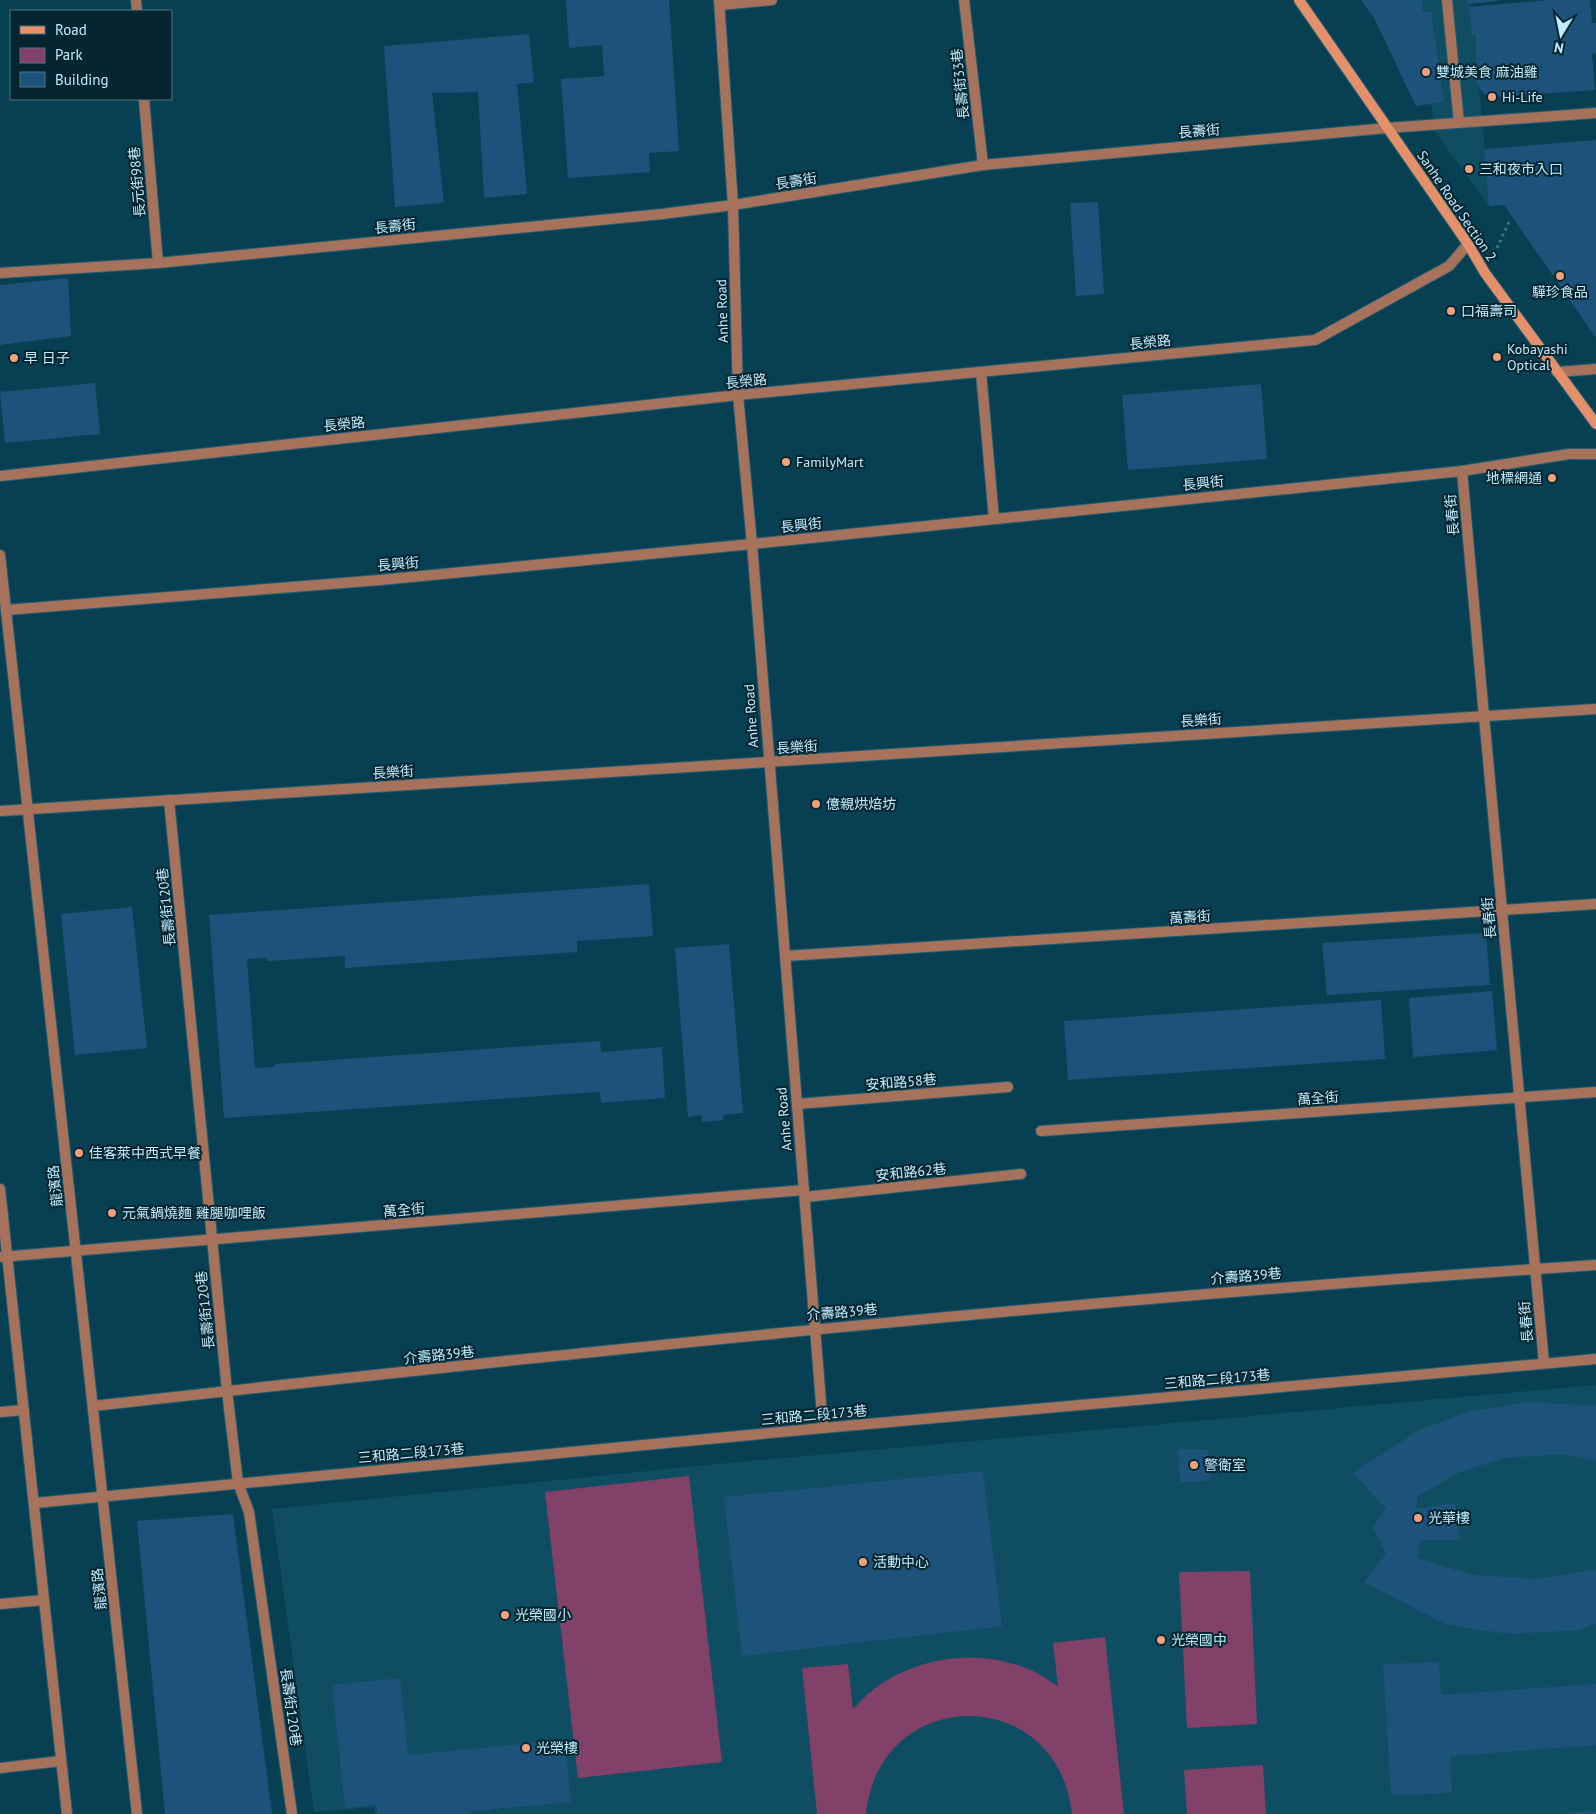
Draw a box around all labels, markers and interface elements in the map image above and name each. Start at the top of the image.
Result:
legend [10,10,172,100]
north arrow [1536,10,1586,60]
text: Road [55,20,87,39]
text: N [1553,38,1565,57]
text: Park [55,45,83,64]
street label: 長壽街33巷 [947,48,973,120]
place label: 雙城美食 麻油雞 [1436,63,1538,81]
marker: 雙城美食 麻油雞 [1420,66,1432,78]
text: Building [55,70,109,89]
place label: Hi-Life [1502,88,1543,106]
marker: Hi-Life [1486,91,1498,103]
street label: 長壽街 [1177,120,1221,142]
street label: 長元街98巷 [125,146,149,218]
street label: Sanhe Road Section 2 [1413,147,1501,265]
place label: 三和夜市入口 [1479,160,1563,178]
marker: 三和夜市入口 [1463,163,1475,175]
street label: 長壽街 [774,169,818,193]
street label: 長壽街 [373,215,417,237]
marker: 驊珍食品 [1554,270,1566,282]
street label: Anhe Road [712,279,732,343]
place label: 驊珍食品 [1532,283,1588,301]
place label: 口福壽司 [1461,302,1517,320]
marker: 口福壽司 [1445,305,1457,317]
street label: 長榮路 [1128,331,1172,353]
place label: Kobayashi Optical [1507,340,1568,374]
place label: 早 日子 [24,349,70,367]
marker: Kobayashi Optical [1491,351,1503,363]
marker: 早 日子 [8,352,20,364]
street label: 長榮路 [724,370,768,392]
street label: 長榮路 [322,413,366,435]
place label: FamilyMart [796,453,864,471]
marker: FamilyMart [780,456,792,468]
place label: 地標網通 [1486,469,1542,487]
street label: 長興街 [1181,472,1225,494]
marker: 地標網通 [1546,472,1558,484]
street label: 長春街 [1441,493,1463,537]
street label: 長興街 [779,514,823,536]
street label: 長興街 [376,553,420,575]
street label: Anhe Road [740,683,762,749]
street label: 長樂街 [1179,710,1223,730]
street label: 長樂街 [775,737,819,757]
street label: 長樂街 [371,762,415,782]
place label: 億親烘焙坊 [826,795,896,813]
marker: 億親烘焙坊 [810,798,822,810]
street label: 長壽街120巷 [153,867,179,947]
street label: 長春街 [1478,896,1500,940]
street label: 萬壽街 [1168,907,1212,927]
street label: 安和路58巷 [865,1070,937,1094]
street label: Anhe Road [772,1086,796,1152]
street label: 萬全街 [1296,1088,1340,1108]
place label: 佳客萊中西式早餐 [89,1144,201,1162]
marker: 佳客萊中西式早餐 [73,1147,85,1159]
street label: 安和路62巷 [875,1159,947,1185]
street label: 龍濱路 [44,1164,66,1208]
street label: 萬全街 [382,1199,426,1221]
place label: 元氣鍋燒麵 雞腿咖哩飯 [122,1204,266,1222]
marker: 元氣鍋燒麵 雞腿咖哩飯 [106,1207,118,1219]
street label: 介壽路39巷 [1210,1264,1282,1288]
street label: 長壽街120巷 [192,1270,218,1350]
street label: 介壽路39巷 [806,1300,878,1324]
street label: 長春街 [1515,1300,1537,1344]
street label: 介壽路39巷 [403,1342,475,1368]
street label: 三和路二段173巷 [1163,1365,1271,1393]
street label: 三和路二段173巷 [760,1401,868,1429]
street label: 三和路二段173巷 [357,1439,465,1467]
place label: 警衛室 [1204,1456,1246,1474]
marker: 警衛室 [1188,1459,1200,1471]
place label: 光華樓 [1428,1509,1470,1527]
marker: 光華樓 [1412,1512,1424,1524]
place label: 活動中心 [873,1553,929,1571]
marker: 活動中心 [857,1556,869,1568]
street label: 龍濱路 [88,1567,110,1611]
place label: 光榮國小 [515,1606,571,1624]
marker: 光榮國小 [499,1609,511,1621]
place label: 光榮國中 [1171,1631,1227,1649]
marker: 光榮國中 [1155,1634,1167,1646]
street label: 長壽街120巷 [277,1667,305,1747]
place label: 光榮樓 [536,1739,578,1757]
marker: 光榮樓 [520,1742,532,1754]

